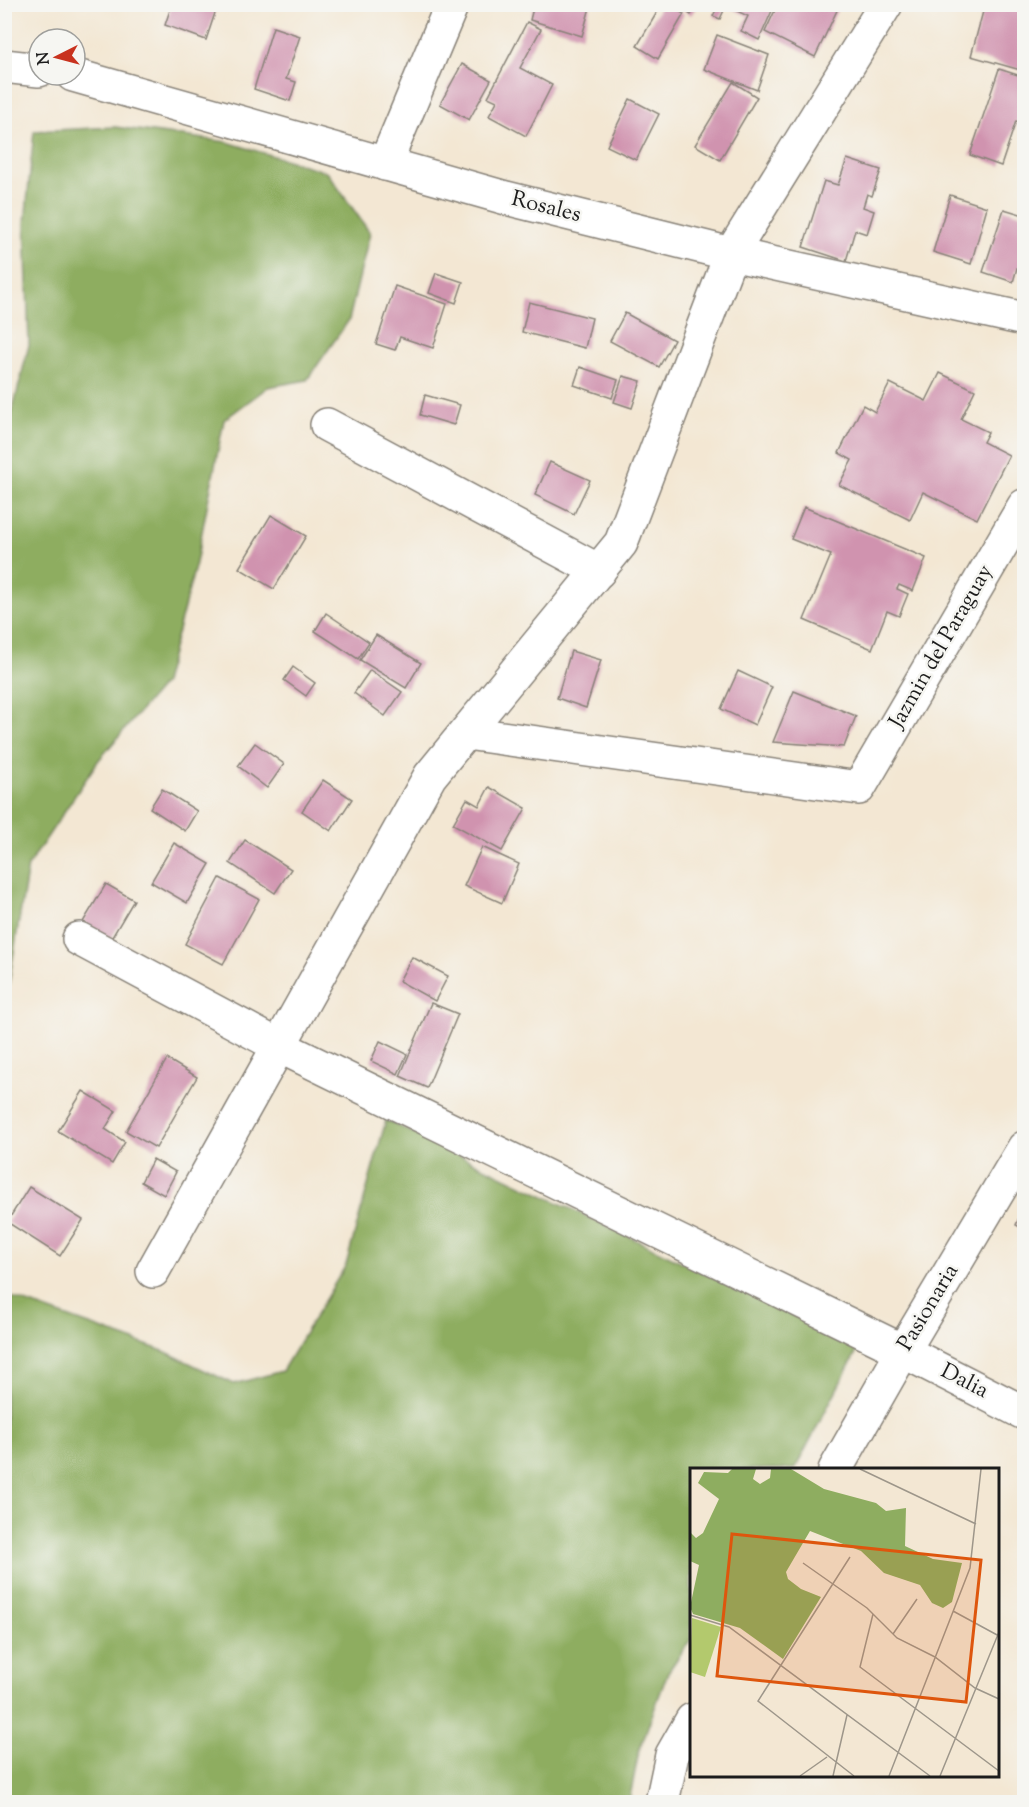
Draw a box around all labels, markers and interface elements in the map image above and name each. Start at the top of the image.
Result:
north arrow [27,27,87,87]
text: N [32,51,57,66]
street label: Rosales [508,184,584,232]
street label: Jazmin del Paraguay [882,559,1002,736]
street label: Pasionaria [890,1258,968,1358]
street label: Dalia [934,1356,994,1408]
inset map [690,1468,999,1777]

